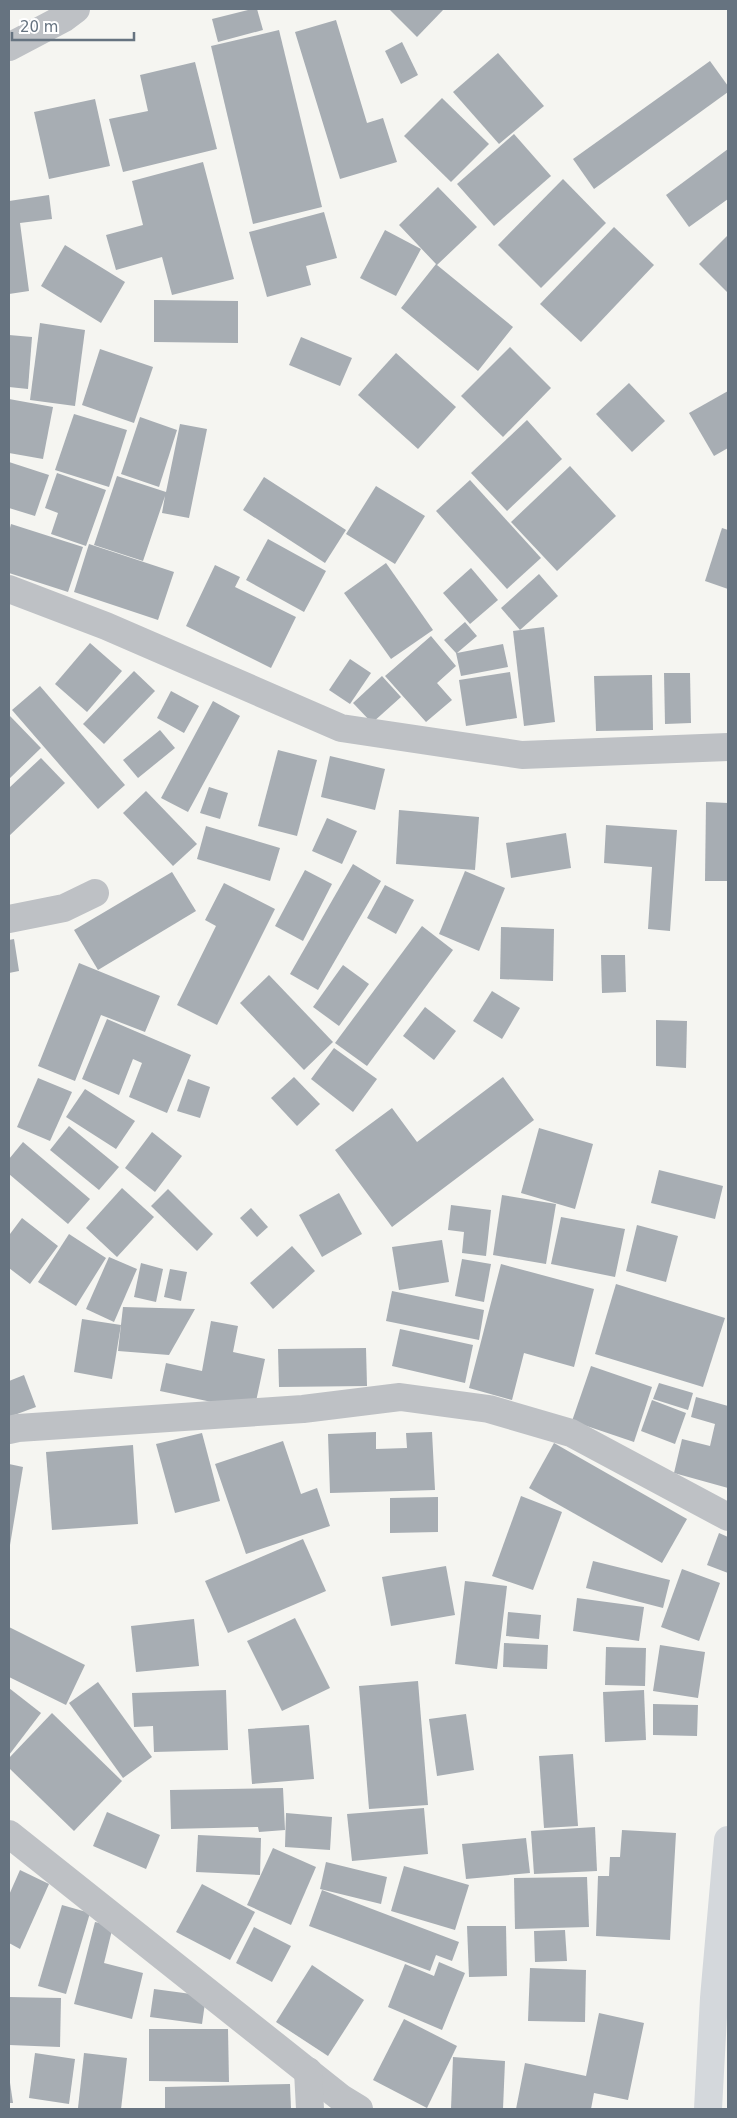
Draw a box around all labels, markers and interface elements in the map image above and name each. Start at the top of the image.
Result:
scale bar [12,10,135,42]
text: 20 m [20,18,58,36]

